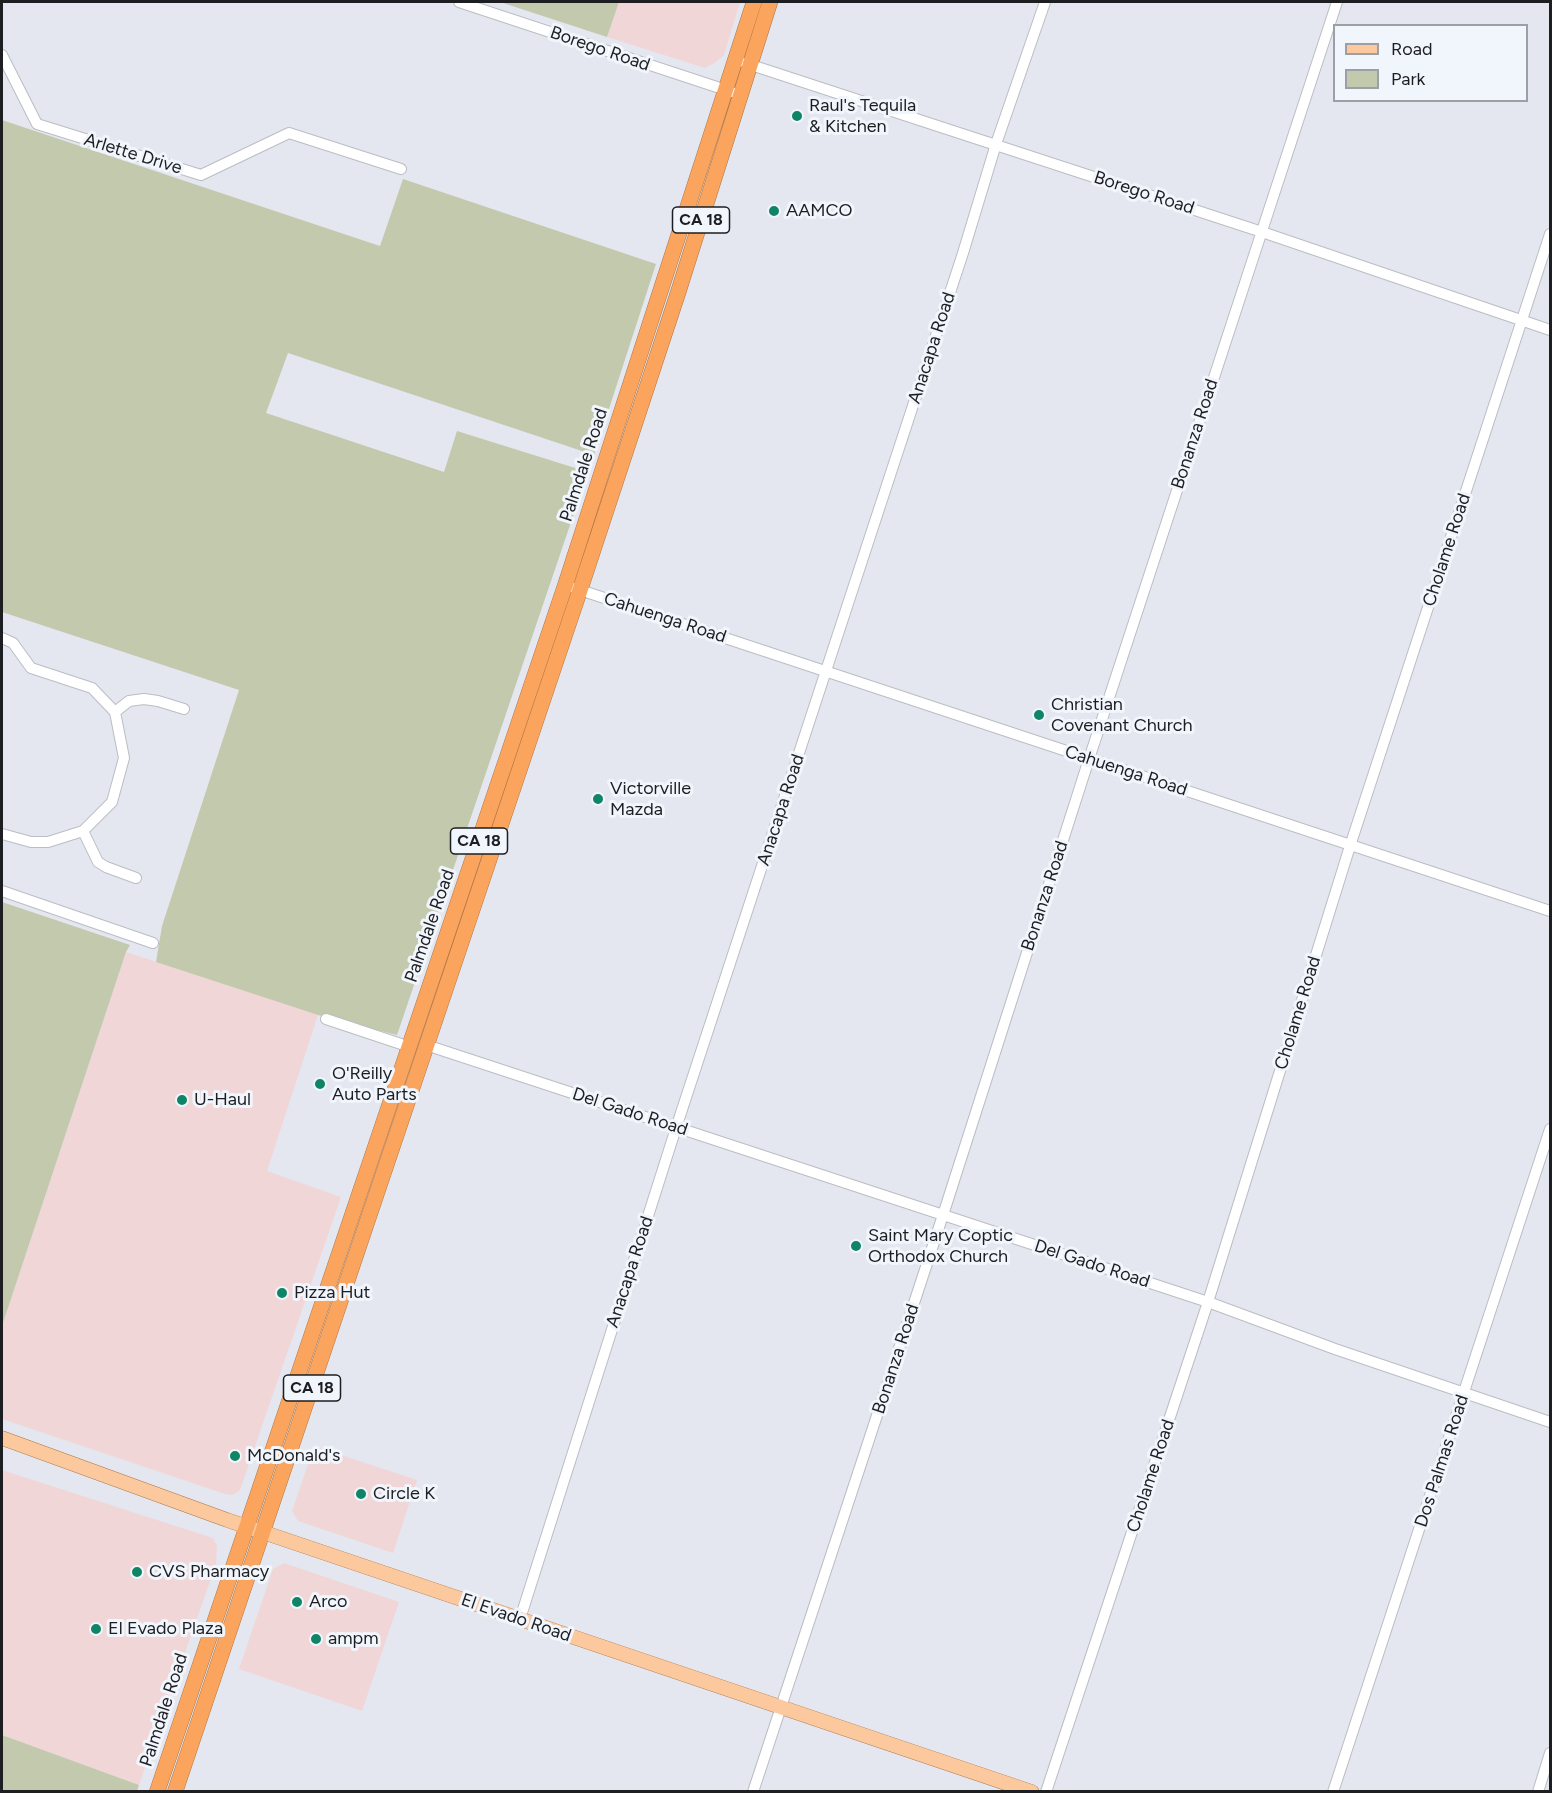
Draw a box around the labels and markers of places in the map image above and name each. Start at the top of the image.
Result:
place label: Raul's Tequila & Kitchen [809,95,916,138]
marker: Raul's Tequila & Kitchen [790,109,804,123]
place label: AAMCO [786,200,853,222]
marker: AAMCO [767,204,781,218]
place label: Christian Covenant Church [1051,694,1193,736]
marker: Christian Covenant Church [1032,708,1046,722]
place label: Victorville Mazda [610,778,691,820]
marker: Victorville Mazda [591,792,605,806]
place label: O'Reilly Auto Parts [332,1063,417,1106]
marker: O'Reilly Auto Parts [313,1077,327,1091]
place label: U-Haul [194,1089,251,1111]
marker: U-Haul [175,1093,189,1107]
place label: Saint Mary Coptic Orthodox Church [868,1225,1013,1268]
marker: Saint Mary Coptic Orthodox Church [849,1239,863,1253]
place label: Pizza Hut [294,1282,370,1304]
marker: Pizza Hut [275,1286,289,1300]
place label: McDonald's [247,1445,341,1467]
marker: McDonald's [228,1449,242,1463]
place label: Circle K [373,1483,435,1505]
marker: Circle K [354,1487,368,1501]
place label: CVS Pharmacy [149,1561,269,1583]
marker: CVS Pharmacy [130,1565,144,1579]
place label: Arco [309,1591,347,1613]
marker: Arco [290,1595,304,1609]
place label: El Evado Plaza [108,1618,223,1640]
marker: El Evado Plaza [89,1622,103,1636]
place label: ampm [328,1628,378,1650]
marker: ampm [309,1632,323,1646]

